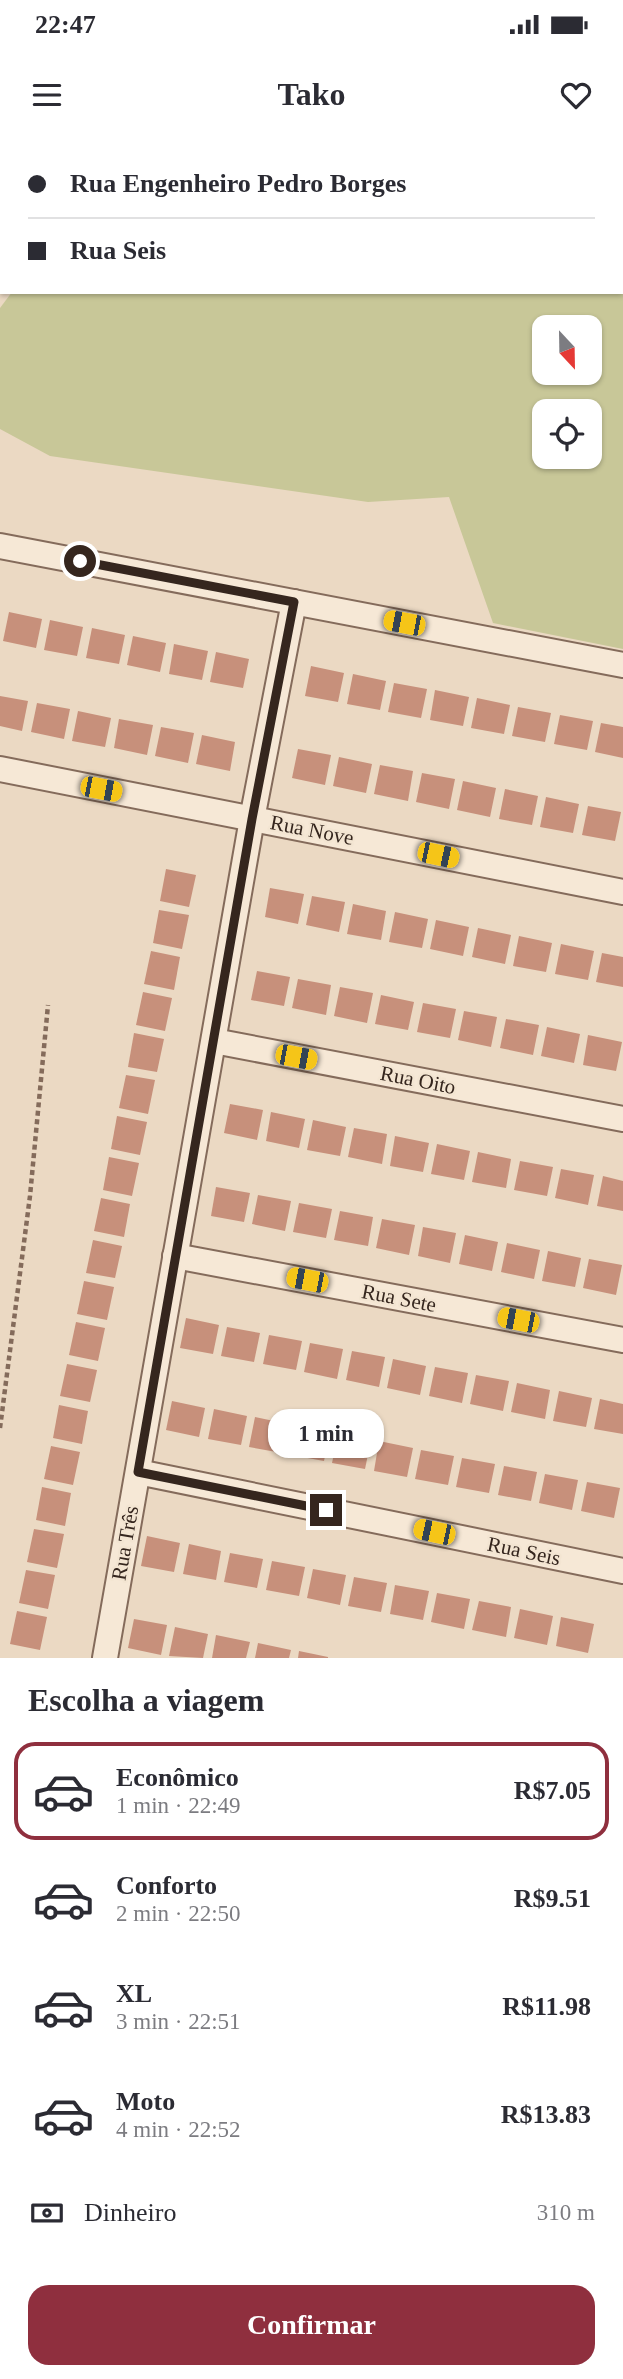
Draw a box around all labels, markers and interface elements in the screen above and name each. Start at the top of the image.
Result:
text: 22:47 [35,10,96,39]
icon: menu [28,76,66,114]
text: Tako [277,76,346,112]
icon: heart [557,76,595,114]
text: Rua Engenheiro Pedro Borges [70,169,406,198]
text: Rua Seis [70,236,166,265]
north arrow [532,315,602,385]
map controls [532,315,602,469]
button: locate [532,399,602,469]
route start [64,545,96,577]
car [382,609,427,637]
car [79,775,124,803]
street label: Rua Nove [268,810,356,850]
car [416,840,461,870]
car [274,1043,319,1071]
street label: Rua Oito [378,1061,458,1099]
car [285,1266,330,1294]
street label: Rua Sete [360,1279,438,1317]
car [496,1306,541,1334]
callout: 1 min [268,1408,384,1458]
text: 1 min [298,1421,354,1446]
route end [310,1494,342,1526]
street label: Rua Três [107,1504,143,1582]
car [412,1517,457,1547]
street label: Rua Seis [485,1532,563,1570]
text: Escolha a viagem [28,1682,264,1718]
icon: car [32,1760,95,1823]
text: Econômico [116,1763,239,1792]
text: R$7.05 [514,1776,591,1805]
text: 1 min · 22:49 [116,1793,241,1818]
icon: car [32,1868,95,1931]
text: Conforto [116,1871,217,1900]
text: R$9.51 [514,1884,591,1913]
text: 2 min · 22:50 [116,1901,241,1926]
icon: car [32,1976,95,2039]
text: XL [116,1979,152,2008]
text: R$11.98 [502,1992,591,2021]
text: 3 min · 22:51 [116,2009,241,2034]
icon: car [32,2084,95,2147]
text: Moto [116,2087,175,2116]
text: R$13.83 [501,2100,591,2129]
text: 4 min · 22:52 [116,2117,241,2142]
icon: cash [28,2194,66,2232]
text: Dinheiro [84,2198,176,2227]
text: 310 m [537,2200,595,2225]
button: Confirmar [28,2285,595,2365]

